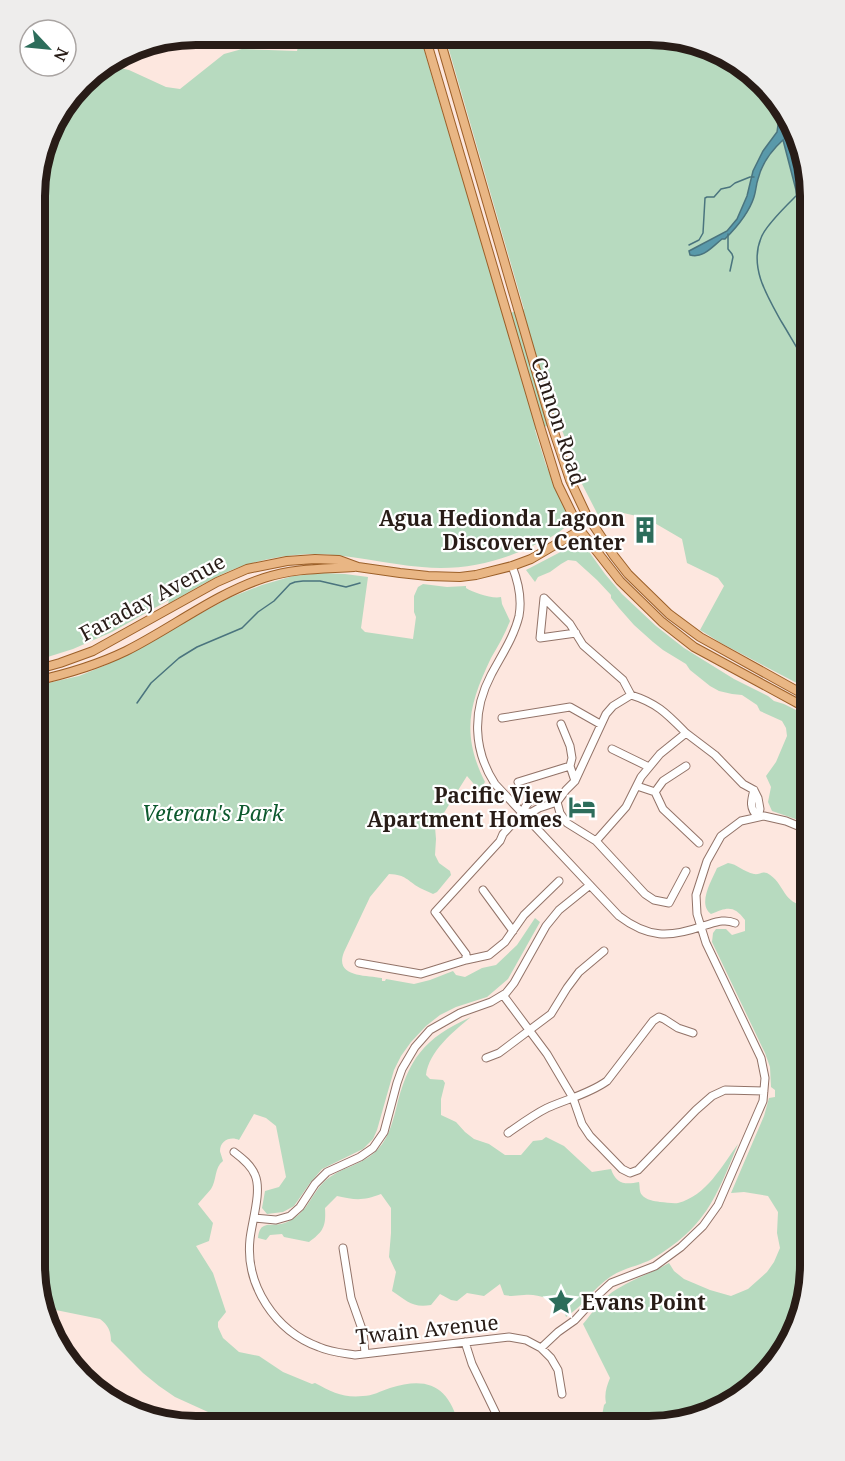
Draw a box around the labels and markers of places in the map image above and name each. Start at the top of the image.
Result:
place label: Agua Hedionda Lagoon Discovery Center [379,504,625,556]
building icon: Agua Hedionda Lagoon Discovery Center [630,515,660,545]
place label: Pacific View Apartment Homes [367,781,562,833]
hotel icon: Pacific View Apartment Homes [567,792,597,822]
place icon: Evans Point [546,1287,576,1317]
place label: Evans Point [581,1288,706,1316]

